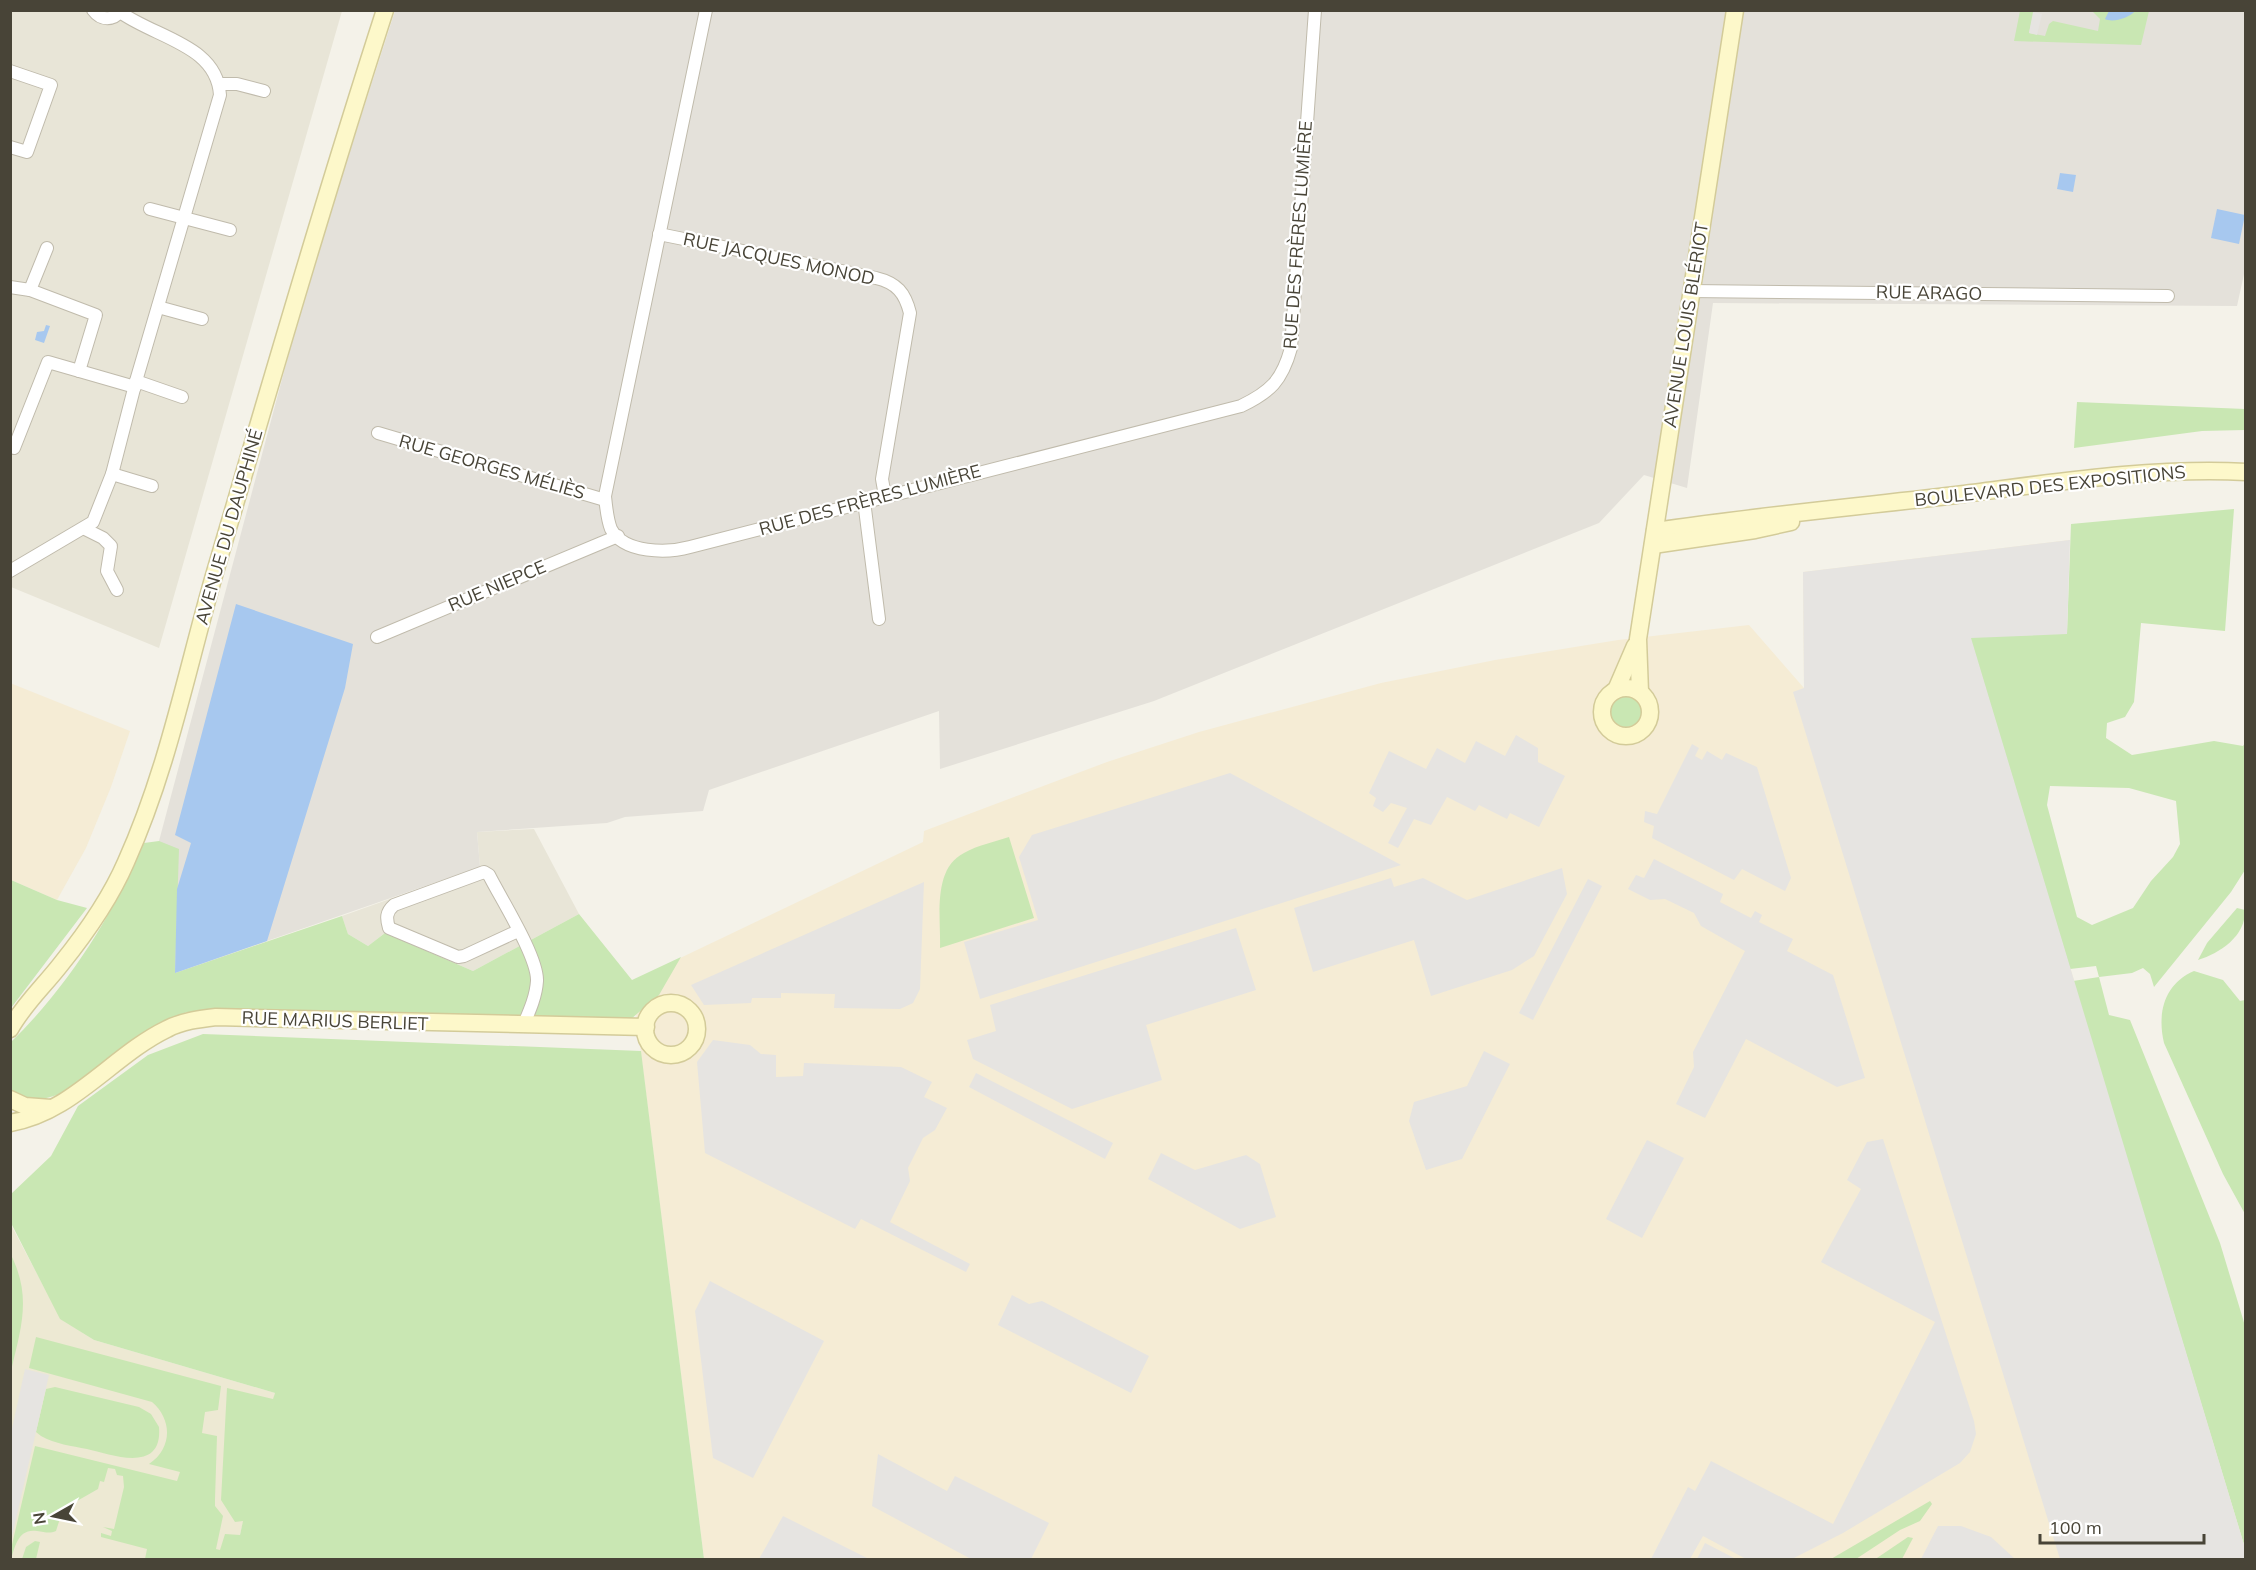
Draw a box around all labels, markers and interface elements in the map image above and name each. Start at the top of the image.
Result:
street label: RUE DES FRÈRES LUMIÈRE [1278,120,1317,350]
street label: AVENUE LOUIS BLÉRIOT [1658,220,1713,429]
street label: RUE JACQUES MONOD [681,227,877,290]
street label: RUE ARAGO [1876,280,1982,305]
street label: AVENUE DU DAUPHINÉ [190,426,267,627]
street label: RUE GEORGES MÉLIÈS [396,429,588,504]
street label: RUE DES FRÈRES LUMIÈRE [756,459,983,540]
street label: BOULEVARD DES EXPOSITIONS [1913,460,2187,511]
street label: RUE NIEPCE [444,555,549,616]
street label: RUE MARIUS BERLIET [241,1006,429,1035]
north arrow [24,1486,84,1546]
scale bar [2040,1507,2204,1545]
text: N [28,1511,50,1526]
text: 100 m [2049,1516,2102,1539]

